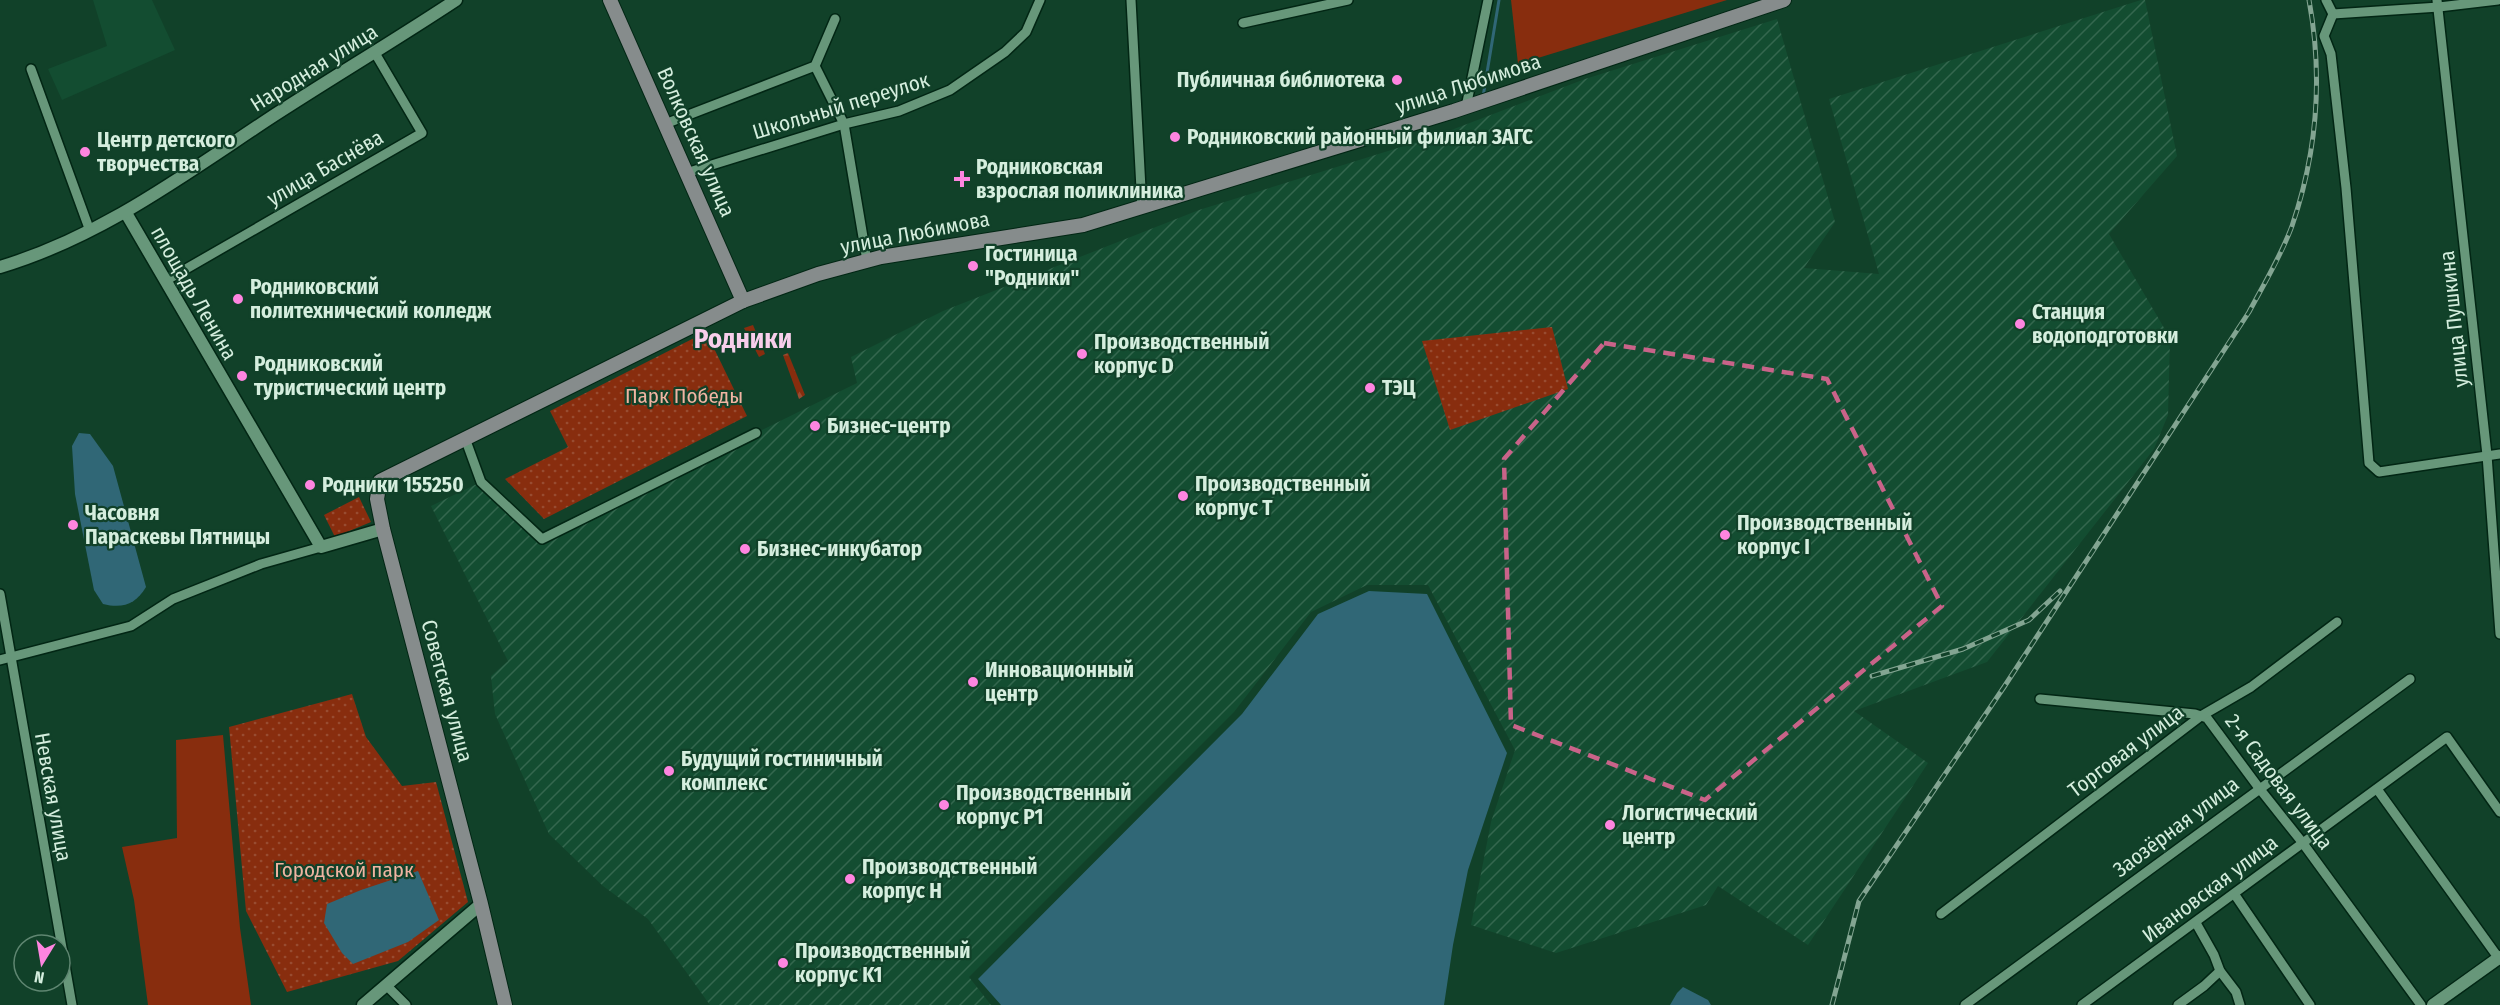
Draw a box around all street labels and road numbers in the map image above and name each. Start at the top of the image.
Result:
street label: Народная улица [246,19,382,117]
street label: улица Любимова [1392,48,1544,120]
street label: Волковская улица [651,63,741,221]
street label: Школьный переулок [749,67,933,145]
street label: улица Баснёва [262,124,388,212]
street label: улица Любимова [838,206,992,260]
street label: площадь Ленина [145,221,243,365]
street label: улица Пушкина [2434,249,2474,389]
street label: Советская улица [415,617,479,765]
street label: Торговая улица [2063,699,2189,803]
street label: 2-я Садовая улица [2220,709,2338,855]
street label: Невская улица [29,731,77,863]
street label: Заозёрная улица [2108,771,2244,883]
street label: Ивановская улица [2137,830,2283,948]

